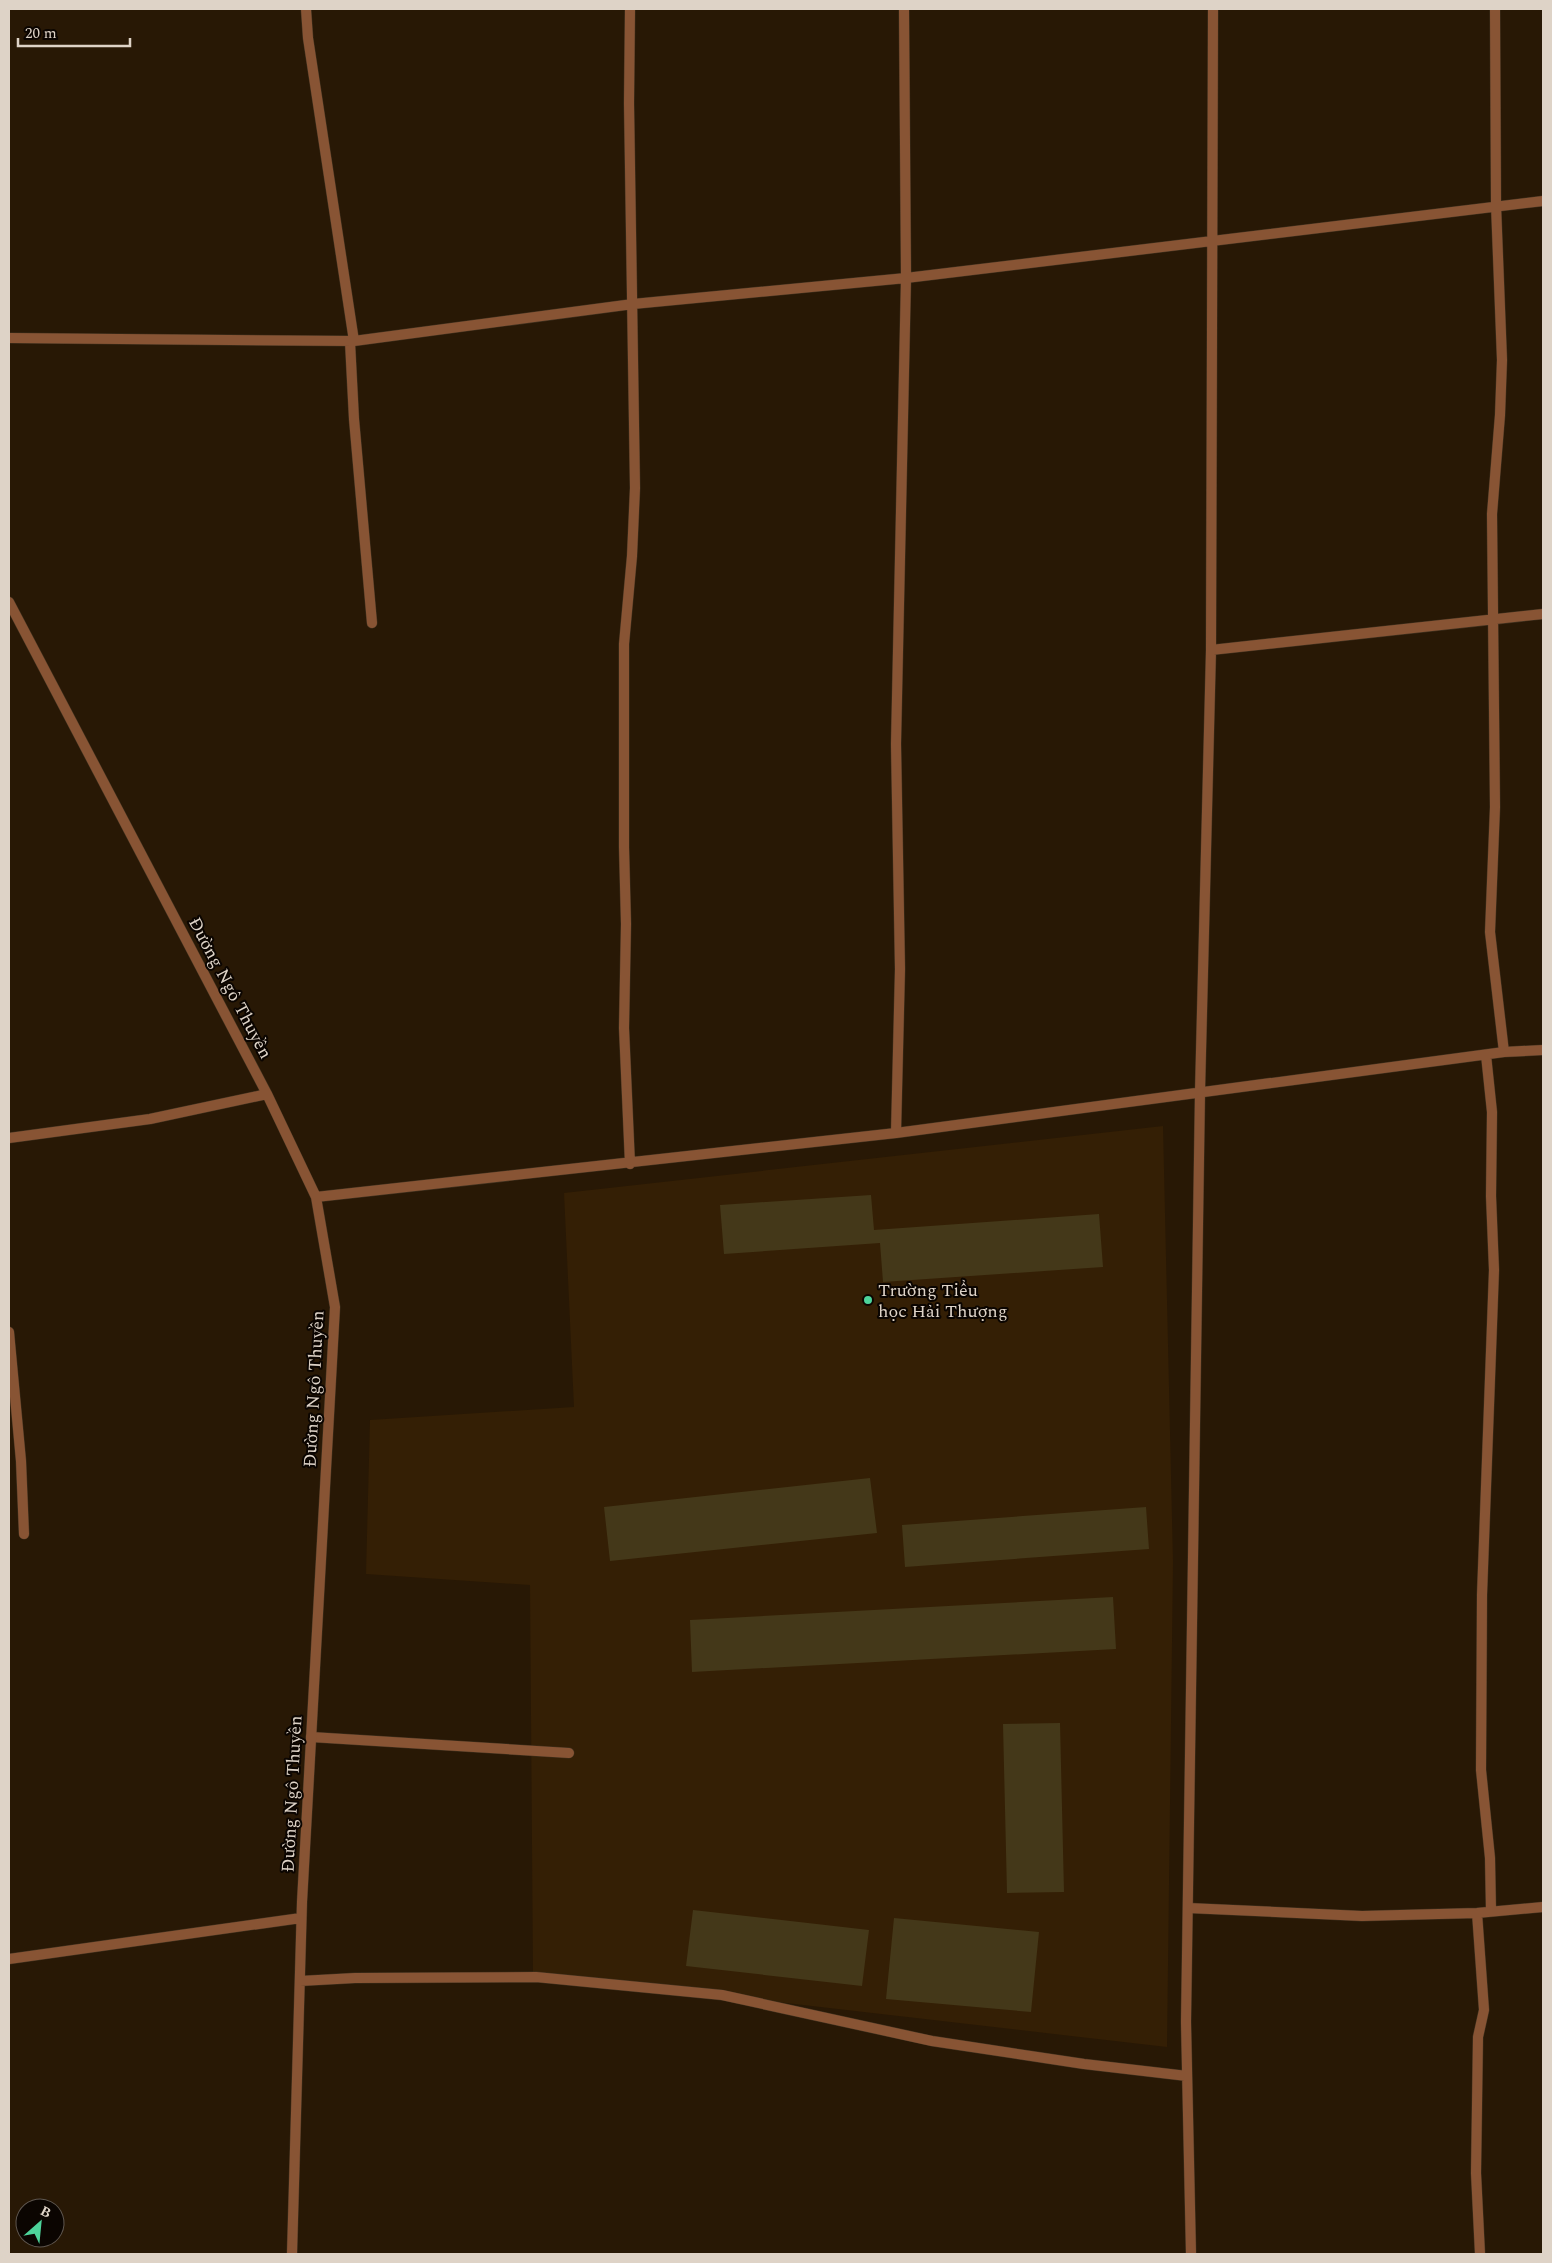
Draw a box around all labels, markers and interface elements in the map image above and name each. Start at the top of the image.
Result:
scale bar [18,15,130,47]
text: 20 m [25,22,57,45]
street label: Đường Ngô Thuyền [181,912,279,1064]
place label: Trường Tiểu học Hải Thượng [878,1277,1008,1325]
marker: Trường Tiểu học Hải Thượng [862,1294,874,1306]
street label: Đường Ngô Thuyền [296,1310,332,1468]
street label: Đường Ngô Thuyền [274,1715,310,1873]
north arrow [15,2198,65,2248]
text: B [37,2200,55,2224]

